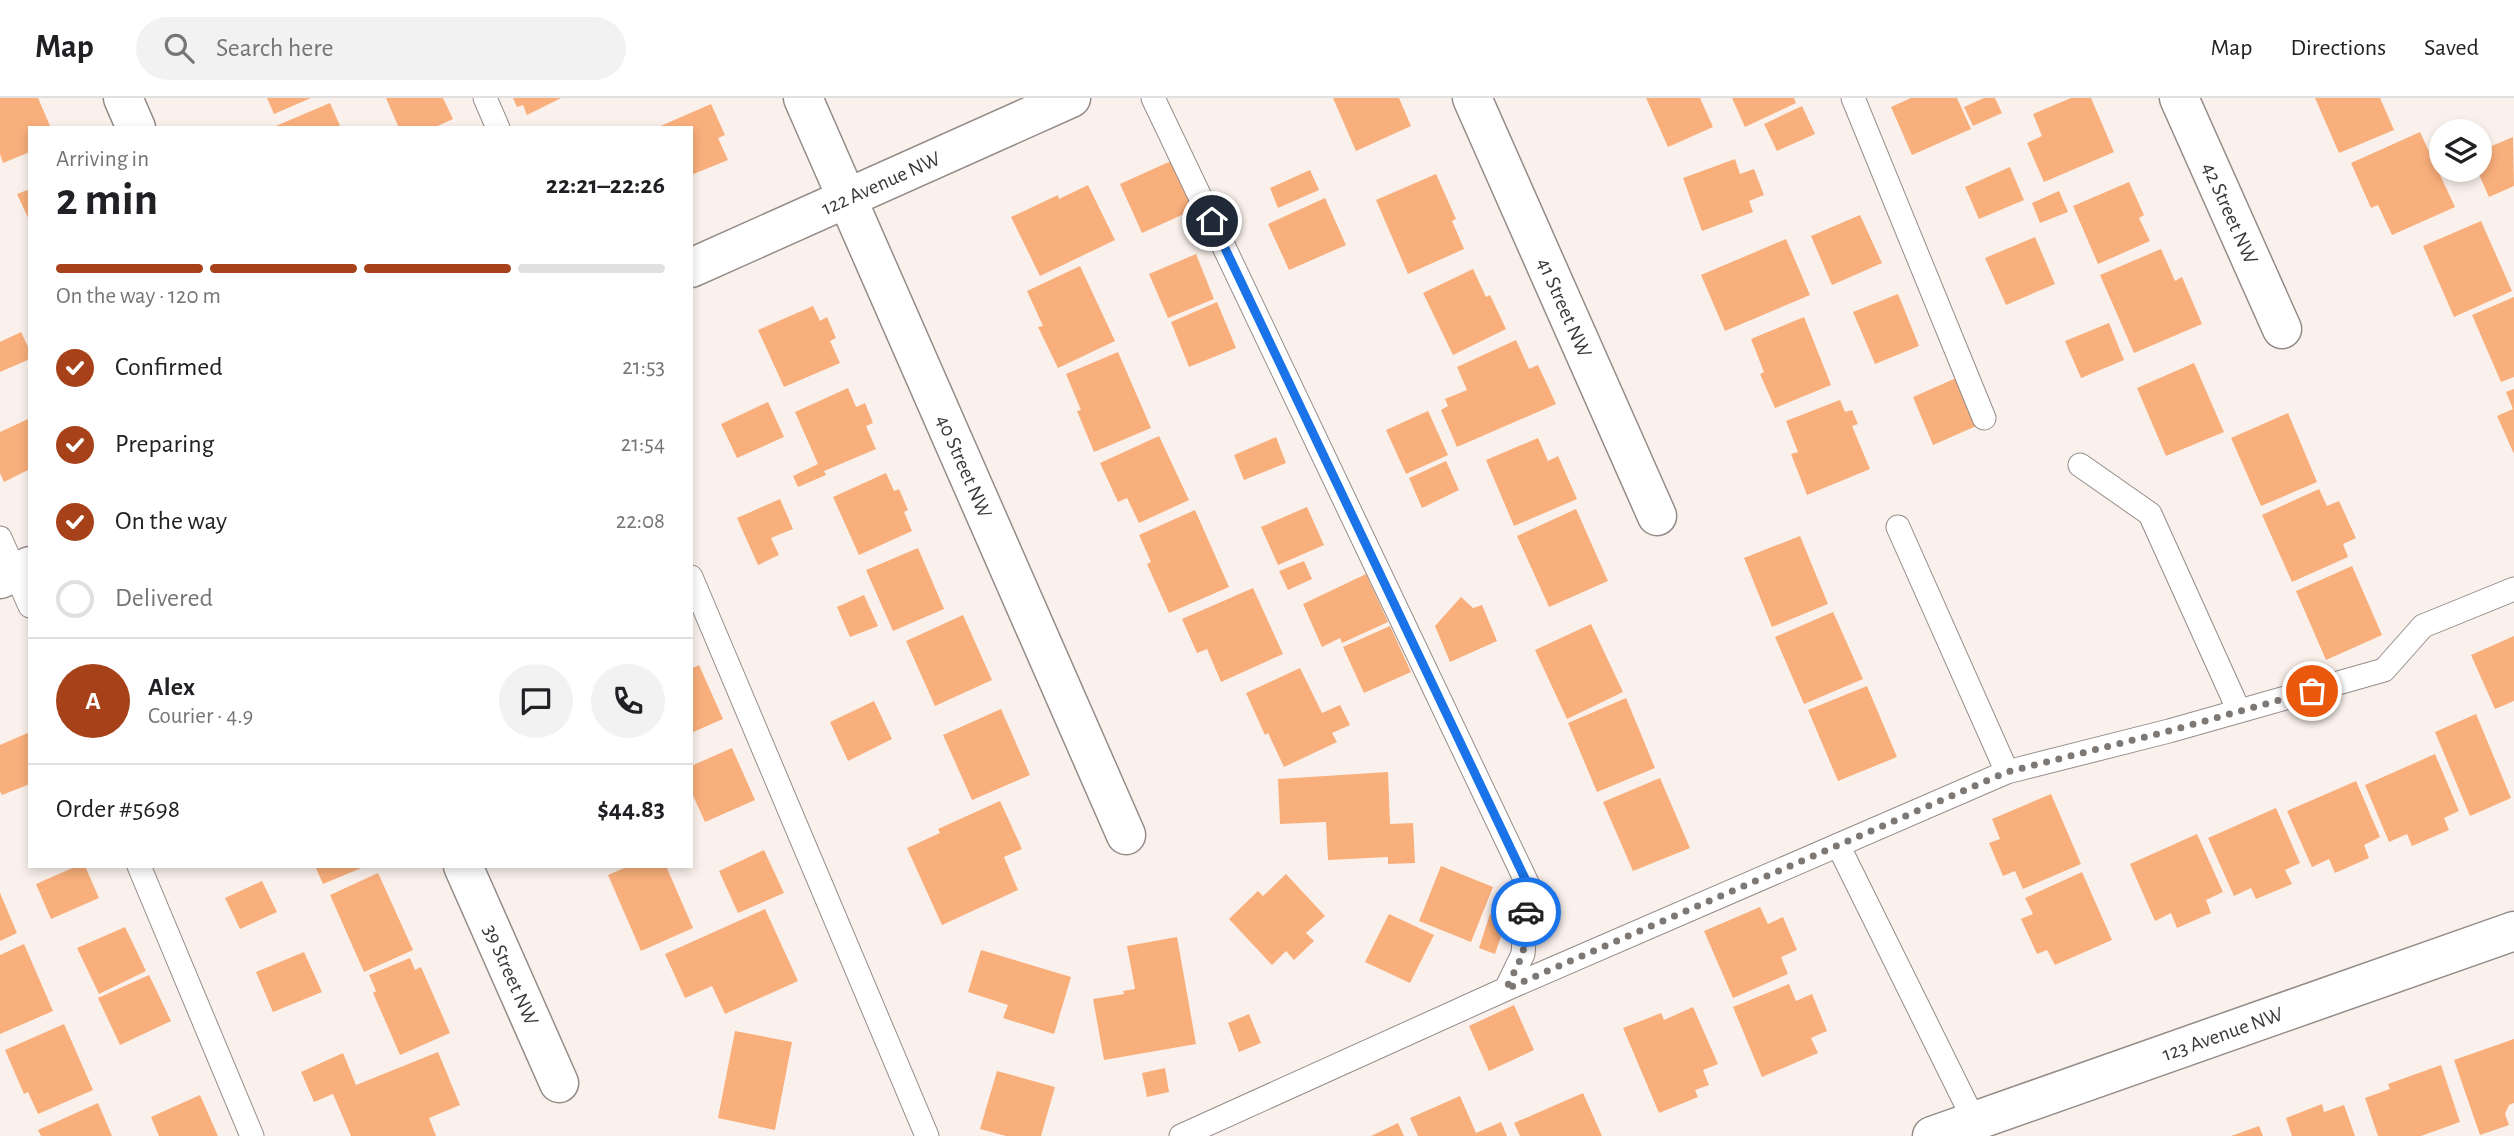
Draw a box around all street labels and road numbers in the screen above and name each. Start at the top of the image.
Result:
street label: 122 Avenue NW [819,148,944,219]
street label: 42 Street NW [2198,159,2262,267]
street label: 41 Street NW [1533,255,1595,361]
street label: 40 Street NW [932,412,996,521]
street label: 39 Street NW [479,922,542,1029]
street label: 123 Avenue NW [2160,1003,2286,1065]

